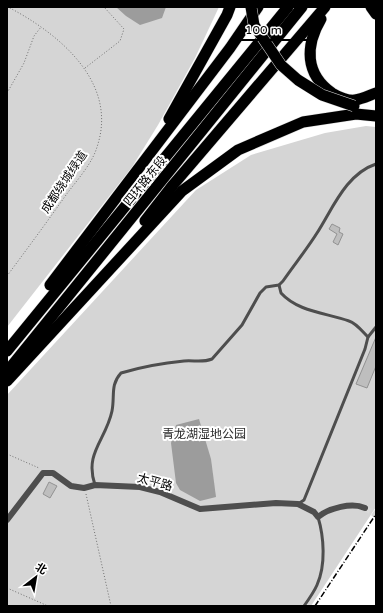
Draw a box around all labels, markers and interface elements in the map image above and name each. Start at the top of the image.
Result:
scale bar [239,16,313,42]
text: 100 m [245,23,282,37]
street label: 成都绕城绿道 [38,148,90,216]
street label: 四环路东段 [121,153,169,209]
park label: 青龙湖湿地公园 [162,427,246,441]
street label: 太平路 [136,471,174,493]
north arrow [16,557,56,597]
text: 北 [33,560,49,577]

